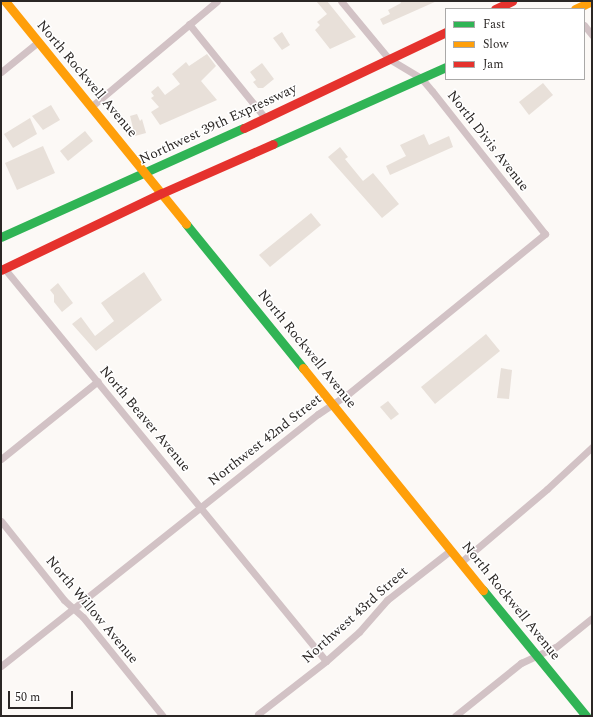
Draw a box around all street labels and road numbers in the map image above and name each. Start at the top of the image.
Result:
street label: North Rockwell Avenue [33,17,141,141]
street label: Northwest 39th Expressway [137,80,299,168]
street label: North Divis Avenue [444,87,532,195]
street label: North Rockwell Avenue [254,286,360,412]
street label: North Beaver Avenue [96,363,194,475]
street label: Northwest 42nd Street [205,391,325,489]
street label: North Rockwell Avenue [458,538,564,664]
street label: North Willow Avenue [42,553,142,667]
street label: Northwest 43rd Street [299,563,411,667]

